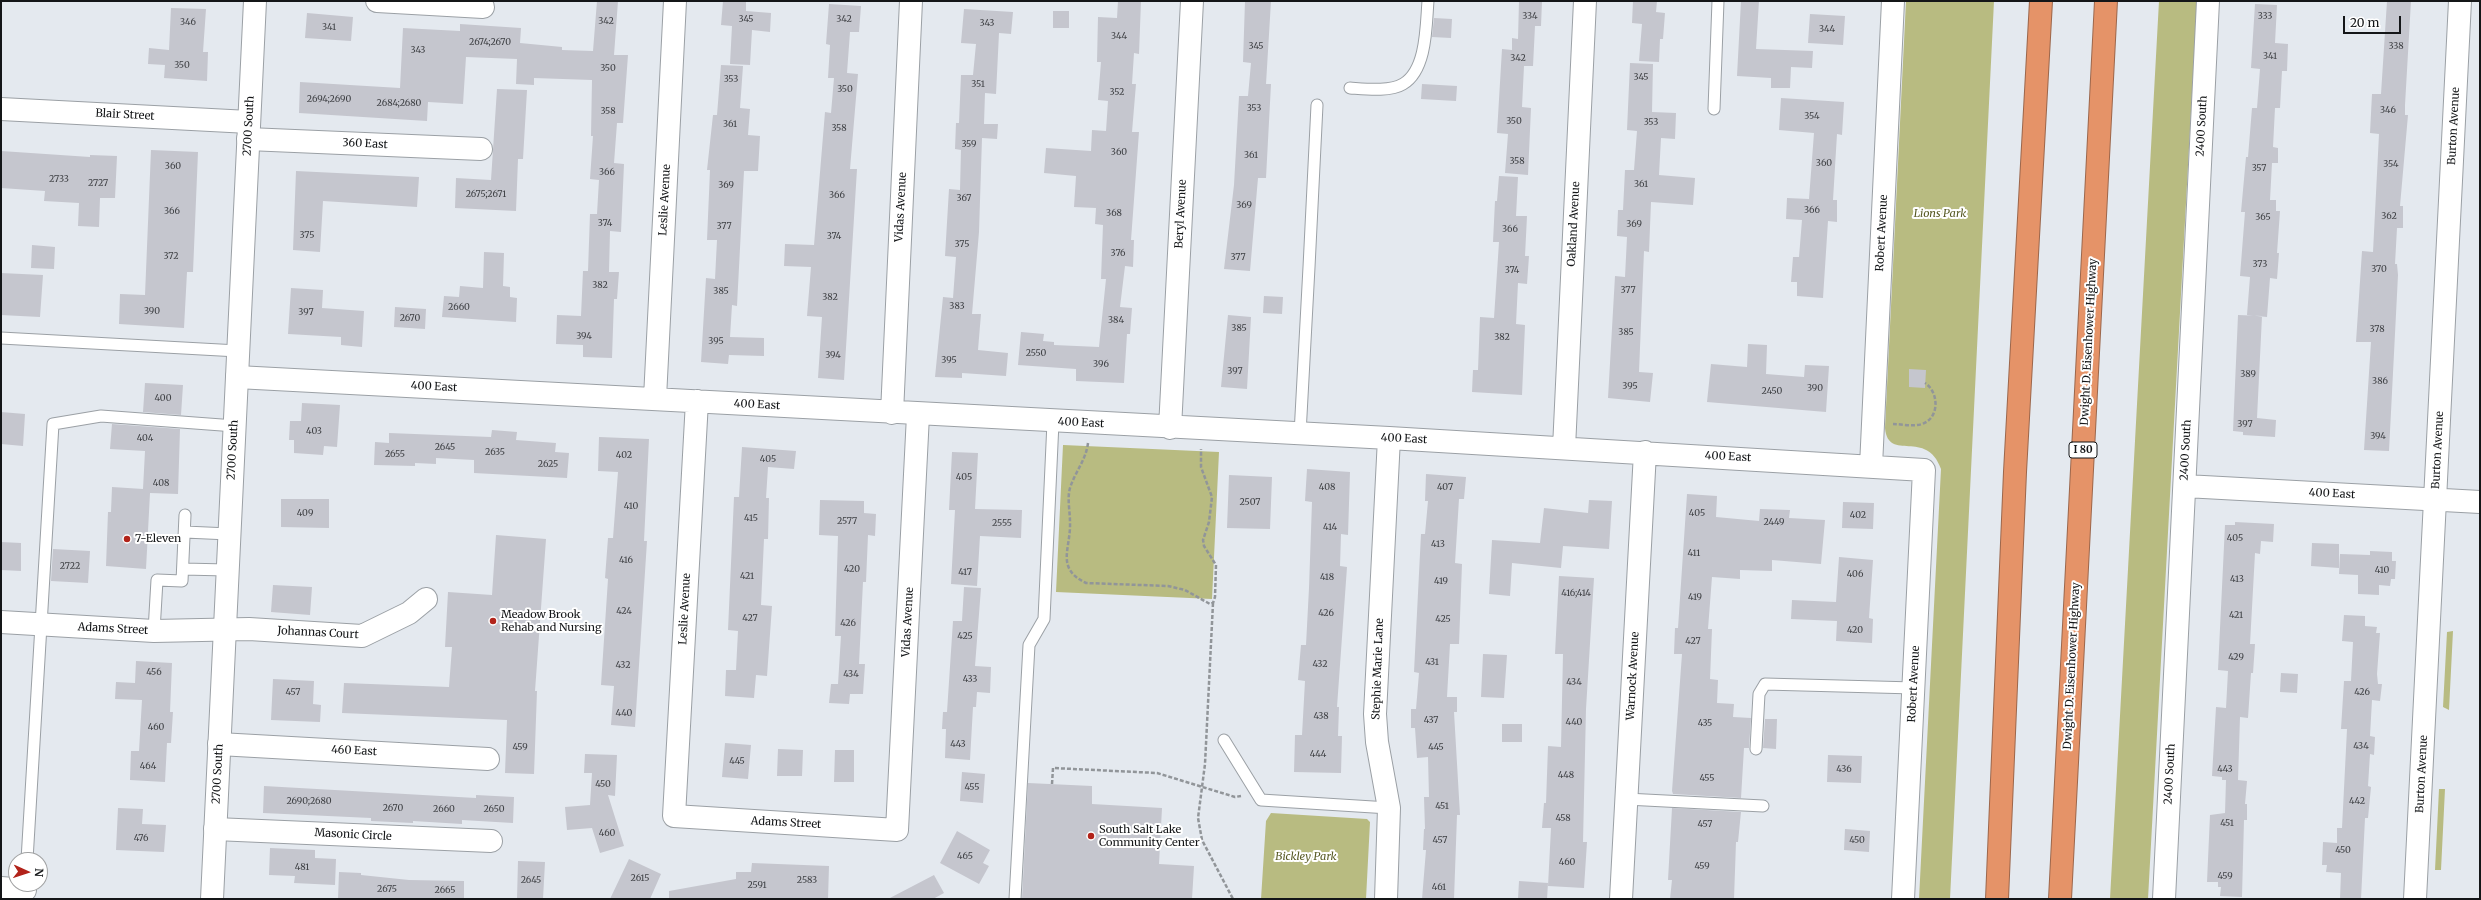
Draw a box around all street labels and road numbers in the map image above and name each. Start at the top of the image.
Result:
street label: Burton Avenue [2445,87,2463,165]
street label: 2400 South [2194,95,2210,157]
street label: 2700 South [241,96,257,156]
street label: Blair Street [95,107,155,123]
street label: 360 East [342,136,388,152]
street label: Leslie Avenue [657,164,673,236]
street label: Vidas Avenue [893,172,909,242]
street label: Beryl Avenue [1173,179,1189,249]
street label: Oakland Avenue [1565,181,1583,267]
street label: Robert Avenue [1873,194,1891,272]
street label: Dwight D. Eisenhower Highway [2078,258,2100,426]
street label: 400 East [410,379,458,395]
street label: 400 East [733,397,781,413]
street label: Burton Avenue [2429,411,2447,489]
street label: 400 East [1057,415,1105,431]
street label: 2400 South [2178,419,2194,481]
street label: 2700 South [225,420,241,480]
street label: 400 East [1380,431,1428,447]
road number: I 80 [2069,442,2097,458]
street label: 400 East [1704,449,1752,465]
street label: 400 East [2308,486,2356,502]
street label: Leslie Avenue [677,573,693,645]
street label: Dwight D. Eisenhower Highway [2061,582,2083,750]
street label: Vidas Avenue [900,587,916,657]
street label: Stephie Marie Lane [1370,618,1386,720]
street label: Adams Street [77,621,149,637]
street label: Johannas Court [277,624,359,642]
street label: Warnock Avenue [1624,631,1642,721]
street label: Robert Avenue [1905,645,1923,723]
street label: Burton Avenue [2413,735,2431,813]
street label: 460 East [331,743,377,759]
street label: 2400 South [2162,743,2178,805]
street label: 2700 South [210,744,226,804]
street label: Adams Street [750,815,822,831]
street label: Masonic Circle [314,826,392,844]

